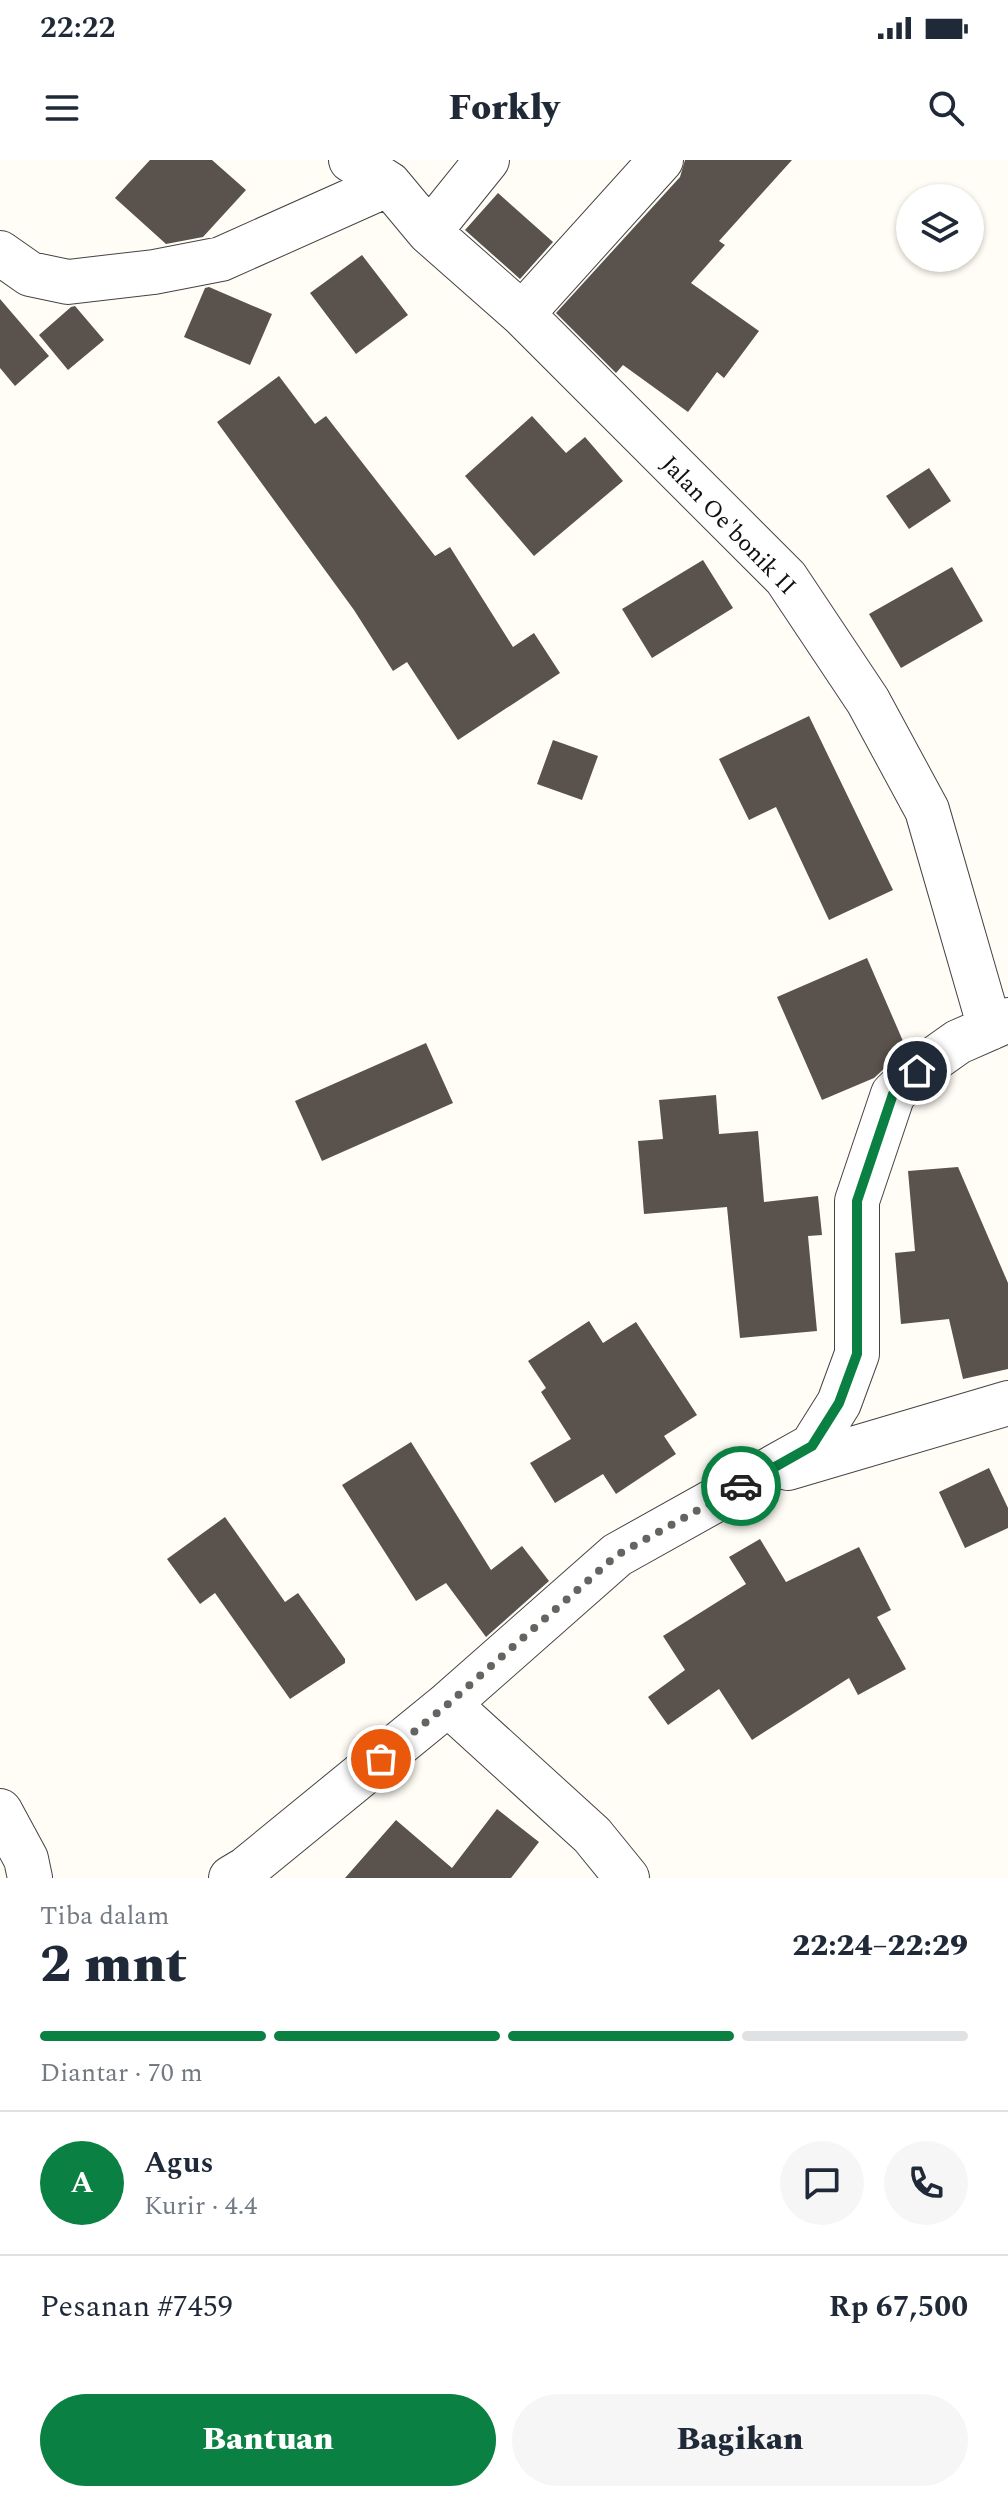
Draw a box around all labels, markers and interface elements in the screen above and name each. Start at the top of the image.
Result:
text: 22:22 [40,5,115,51]
text: Forkly [449,81,559,136]
icon: menu [40,86,84,130]
icon: search [924,86,968,130]
map controls [896,184,984,272]
button: layers [896,184,984,272]
street label: Jalan Oe'bonik II [652,448,804,604]
pin [883,1037,951,1105]
icon: home [895,1049,939,1093]
courier [701,1446,781,1526]
icon: car [719,1464,763,1508]
pin [347,1725,415,1793]
icon: bag [359,1737,403,1781]
text: Tiba dalam [40,1896,169,1936]
text: 22:24–22:29 [792,1923,968,1969]
text: 2 mnt [40,1926,187,2005]
text: Diantar · 70 m [40,2053,203,2093]
text: Agus [144,2140,214,2186]
button: chat [780,2141,864,2225]
button: phone [884,2141,968,2225]
text: A [70,2160,94,2206]
text: Kurir · 4.4 [144,2186,257,2226]
text: Pesanan #7459 [40,2284,233,2330]
text: Rp 67,500 [829,2284,968,2330]
button: Bantuan [40,2394,496,2486]
button: Bagikan [512,2394,968,2486]

